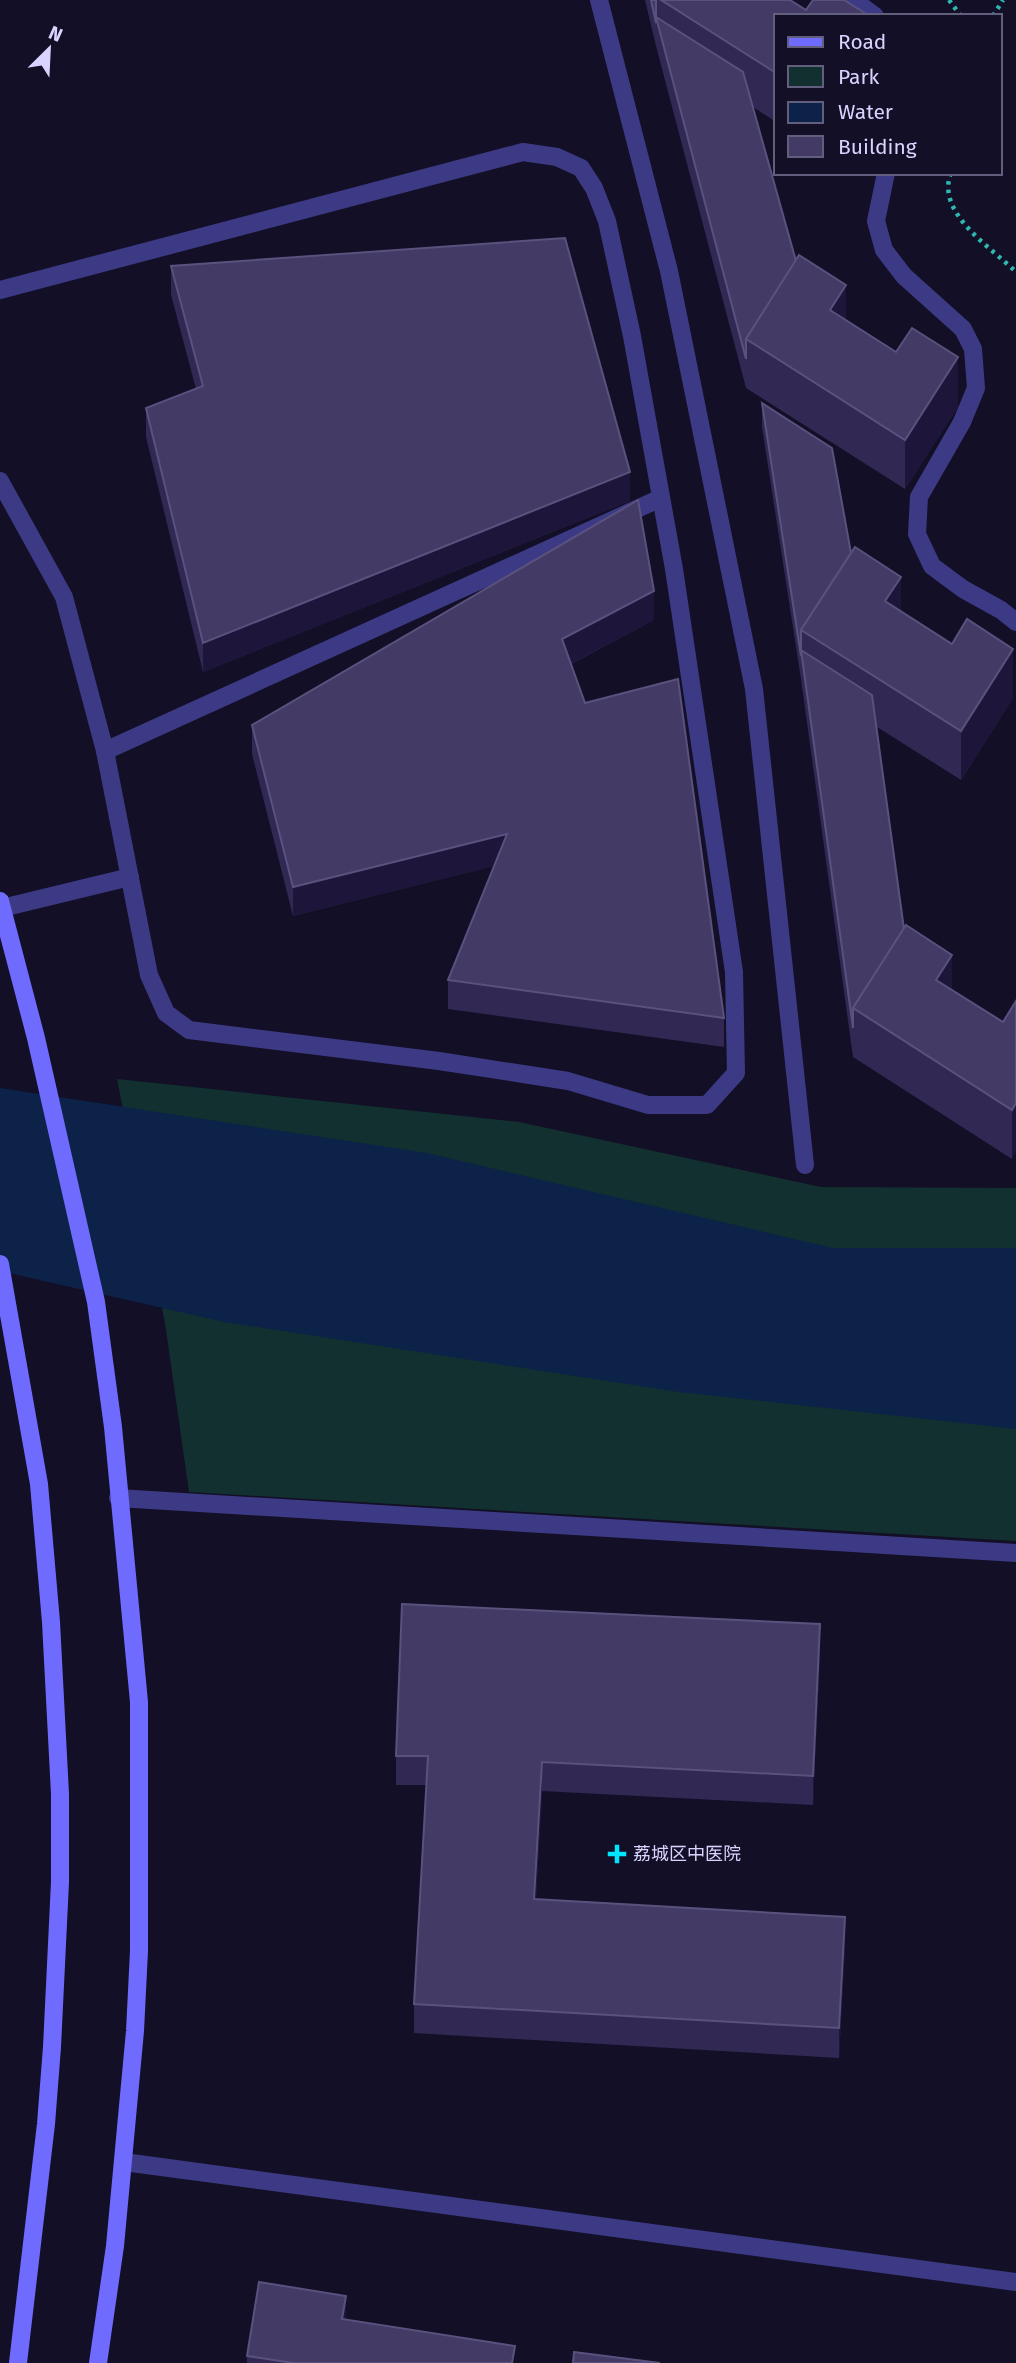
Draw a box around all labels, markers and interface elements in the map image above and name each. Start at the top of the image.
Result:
north arrow [14,14,84,84]
legend [774,14,1002,175]
text: N [45,21,66,47]
text: Road [838,29,886,55]
text: Park [838,64,880,90]
text: Water [838,99,893,125]
text: Building [838,134,917,160]
place label: 荔城区中医院 [633,1843,741,1865]
marker: 荔城区中医院 [607,1844,627,1864]

